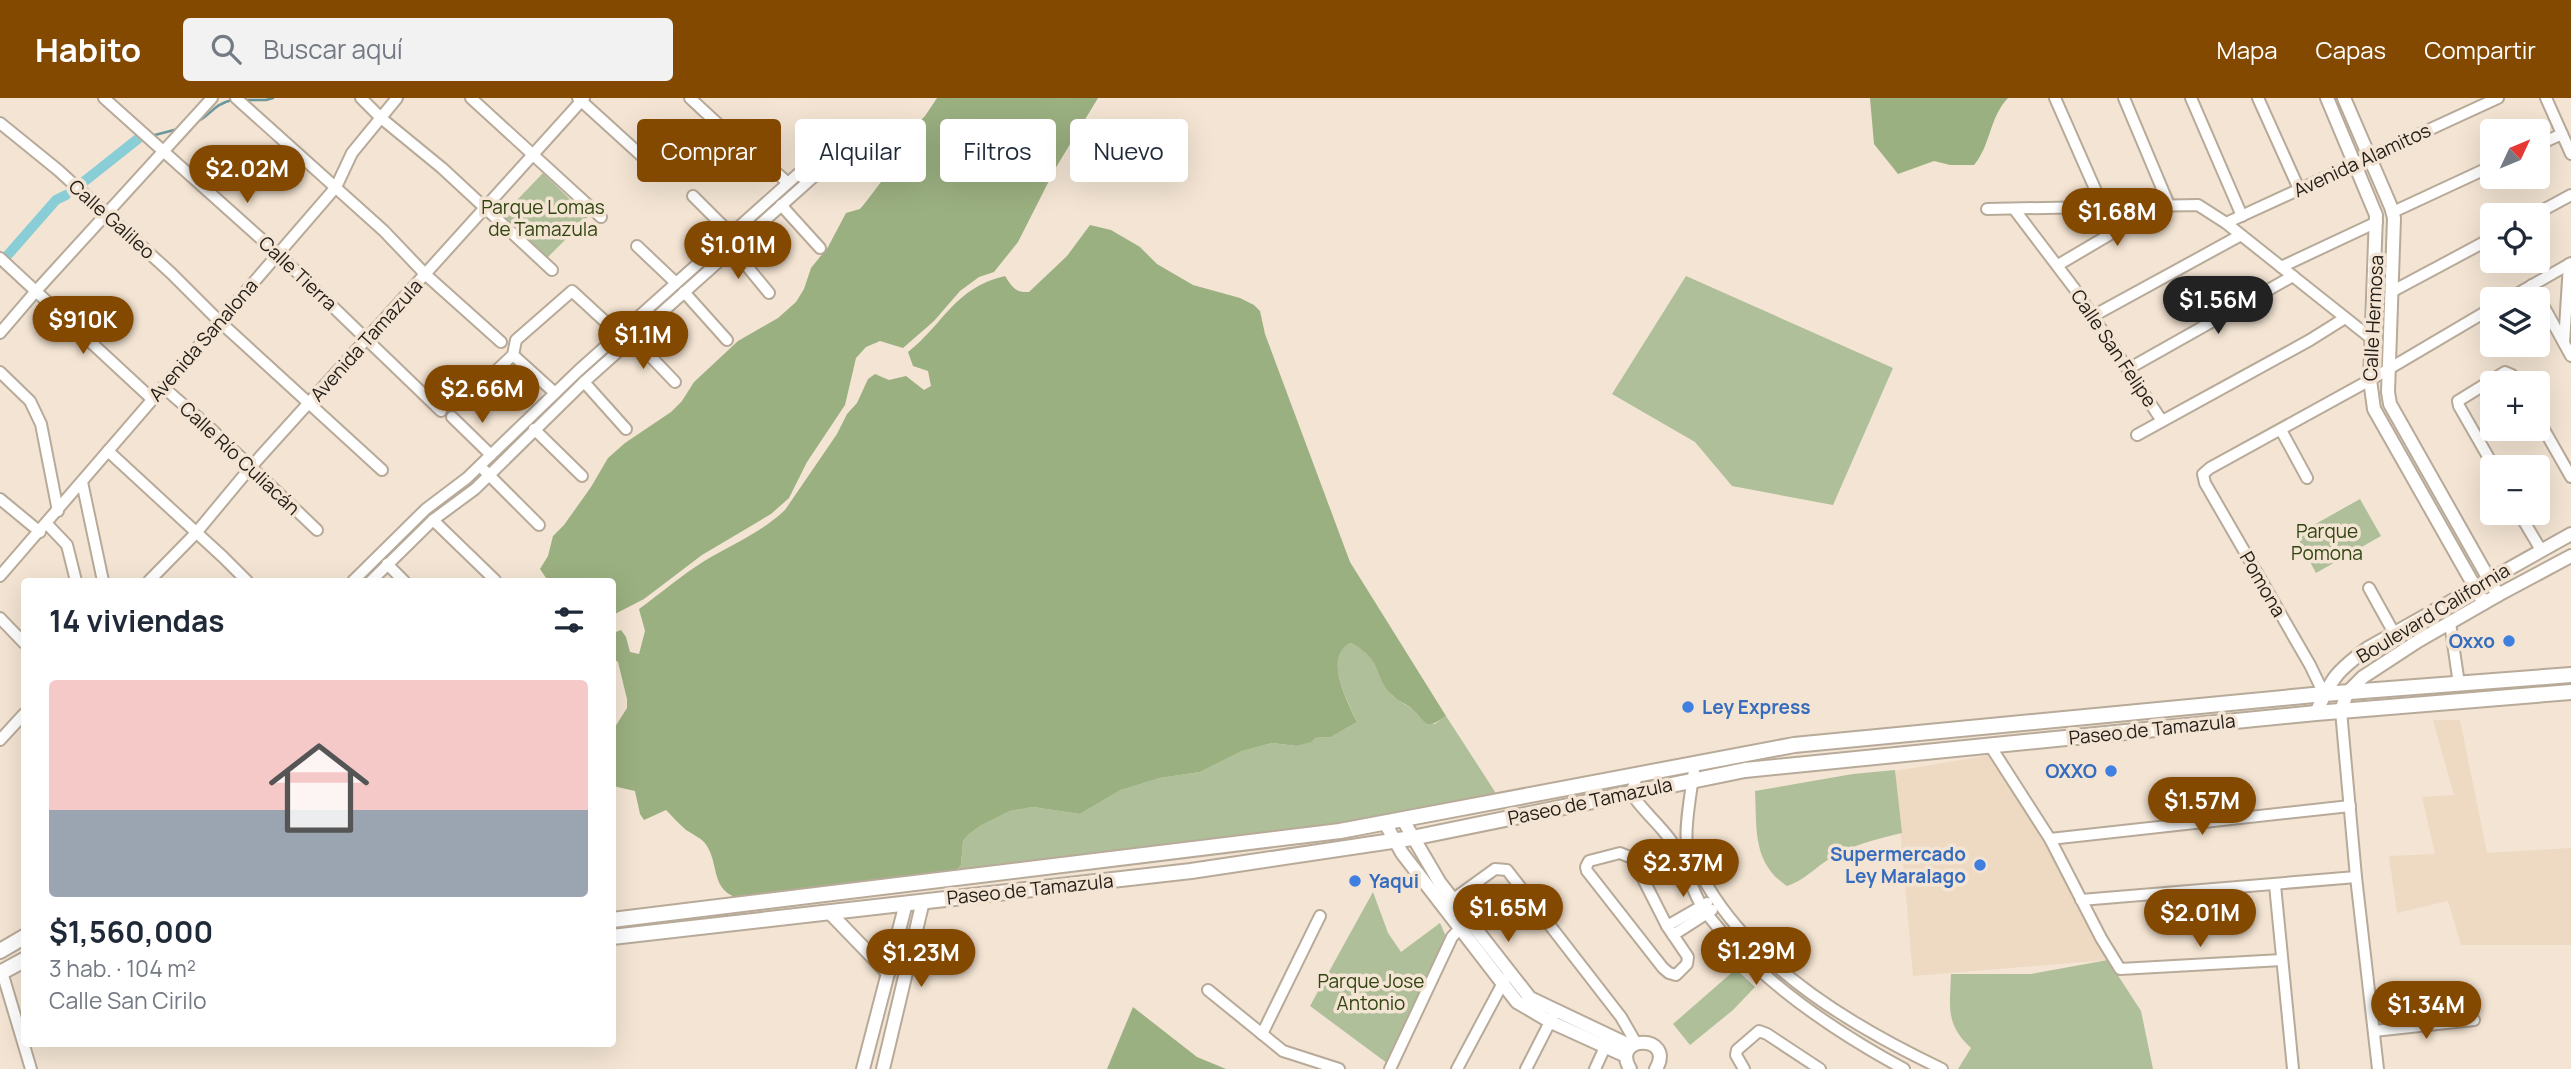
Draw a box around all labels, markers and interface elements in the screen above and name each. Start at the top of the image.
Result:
search box [183,18,673,81]
text: Habito [35,27,141,72]
icon: search [207,30,245,68]
text: Buscar aquí [263,31,403,67]
text: Mapa [2217,33,2278,66]
text: Capas [2316,33,2386,66]
text: Compartir [2424,33,2536,66]
street label: Avenida Alamitos [2289,117,2435,203]
chip: Comprar [637,119,781,182]
chip: Alquilar [795,119,926,182]
chip: Filtros [940,119,1056,182]
chip: Nuevo [1070,119,1188,182]
north arrow [2480,119,2550,189]
map controls [2480,119,2550,525]
pin: $2.02M [190,146,304,205]
text: $2.02M [205,152,289,184]
street label: Calle Galileo [63,173,161,265]
pin: $1.68M [2060,188,2174,248]
park label: Parque Lomas de Tamazula [481,194,605,242]
text: $1.68M [2078,195,2156,227]
button: locate [2480,203,2550,273]
pin: $1.01M [681,222,795,281]
text: $1.01M [700,228,776,260]
street label: Calle Tierra [253,230,343,316]
street label: Calle Hermosa [2357,254,2389,382]
street label: Avenida Sanalona [143,273,263,407]
street label: Avenida Tamazula [304,273,428,407]
pin: $1.56M [2161,276,2275,336]
text: $1.56M [2179,283,2257,315]
street label: Calle San Felipe [2065,284,2163,412]
button: layers [2480,287,2550,357]
pin: $910K [34,296,132,356]
text: $910K [49,303,117,335]
pin: $1.1M [594,312,692,371]
text: $1.1M [614,318,672,350]
pin: $2.66M [425,366,539,425]
button: + [2480,371,2550,441]
text: $2.66M [440,372,524,404]
street label: Calle Río Culiacán [174,395,306,521]
button: − [2480,455,2550,525]
park label: Parque Pomona [2291,518,2363,566]
street label: Pomona [2234,546,2292,622]
street label: Boulevard California [2352,557,2514,669]
text: 14 viviendas [49,600,225,641]
icon: filters [550,601,588,639]
place label: Oxxo [2449,628,2495,654]
marker: Oxxo [2501,633,2517,649]
place label: Ley Express [1702,694,1811,720]
marker: Ley Express [1680,699,1696,715]
street label: Paseo de Tamazula [2067,707,2237,751]
icon: home [256,725,382,851]
place label: OXXO [2045,758,2097,784]
marker: OXXO [2103,763,2119,779]
street label: Paseo de Tamazula [1505,771,1675,831]
pin: $1.57M [2145,778,2259,837]
text: $1.57M [2164,784,2240,816]
pin: $2.37M [1626,840,1740,899]
place label: Supermercado Ley Maralago [1830,841,1966,889]
text: $2.37M [1643,846,1723,878]
marker: Supermercado Ley Maralago [1972,857,1988,873]
street label: Paseo de Tamazula [945,867,1115,911]
place label: Yaqui [1369,868,1419,894]
marker: Yaqui [1347,873,1363,889]
pin: $1.65M [1451,884,1565,944]
pin: $2.01M [2143,890,2257,949]
text: $1.65M [1469,891,1547,923]
text: $2.01M [2160,896,2240,928]
text: $1,560,000 [49,911,213,952]
pin: $1.29M [1699,928,1813,987]
pin: $1.23M [864,930,978,989]
text: $1.29M [1717,934,1795,966]
text: $1.23M [882,936,960,968]
text: 3 hab. · 104 m² [49,952,196,984]
park label: Parque Jose Antonio [1318,968,1424,1016]
pin: $1.34M [2369,982,2483,1041]
text: Calle San Cirilo [49,984,207,1016]
text: $1.34M [2387,988,2465,1020]

